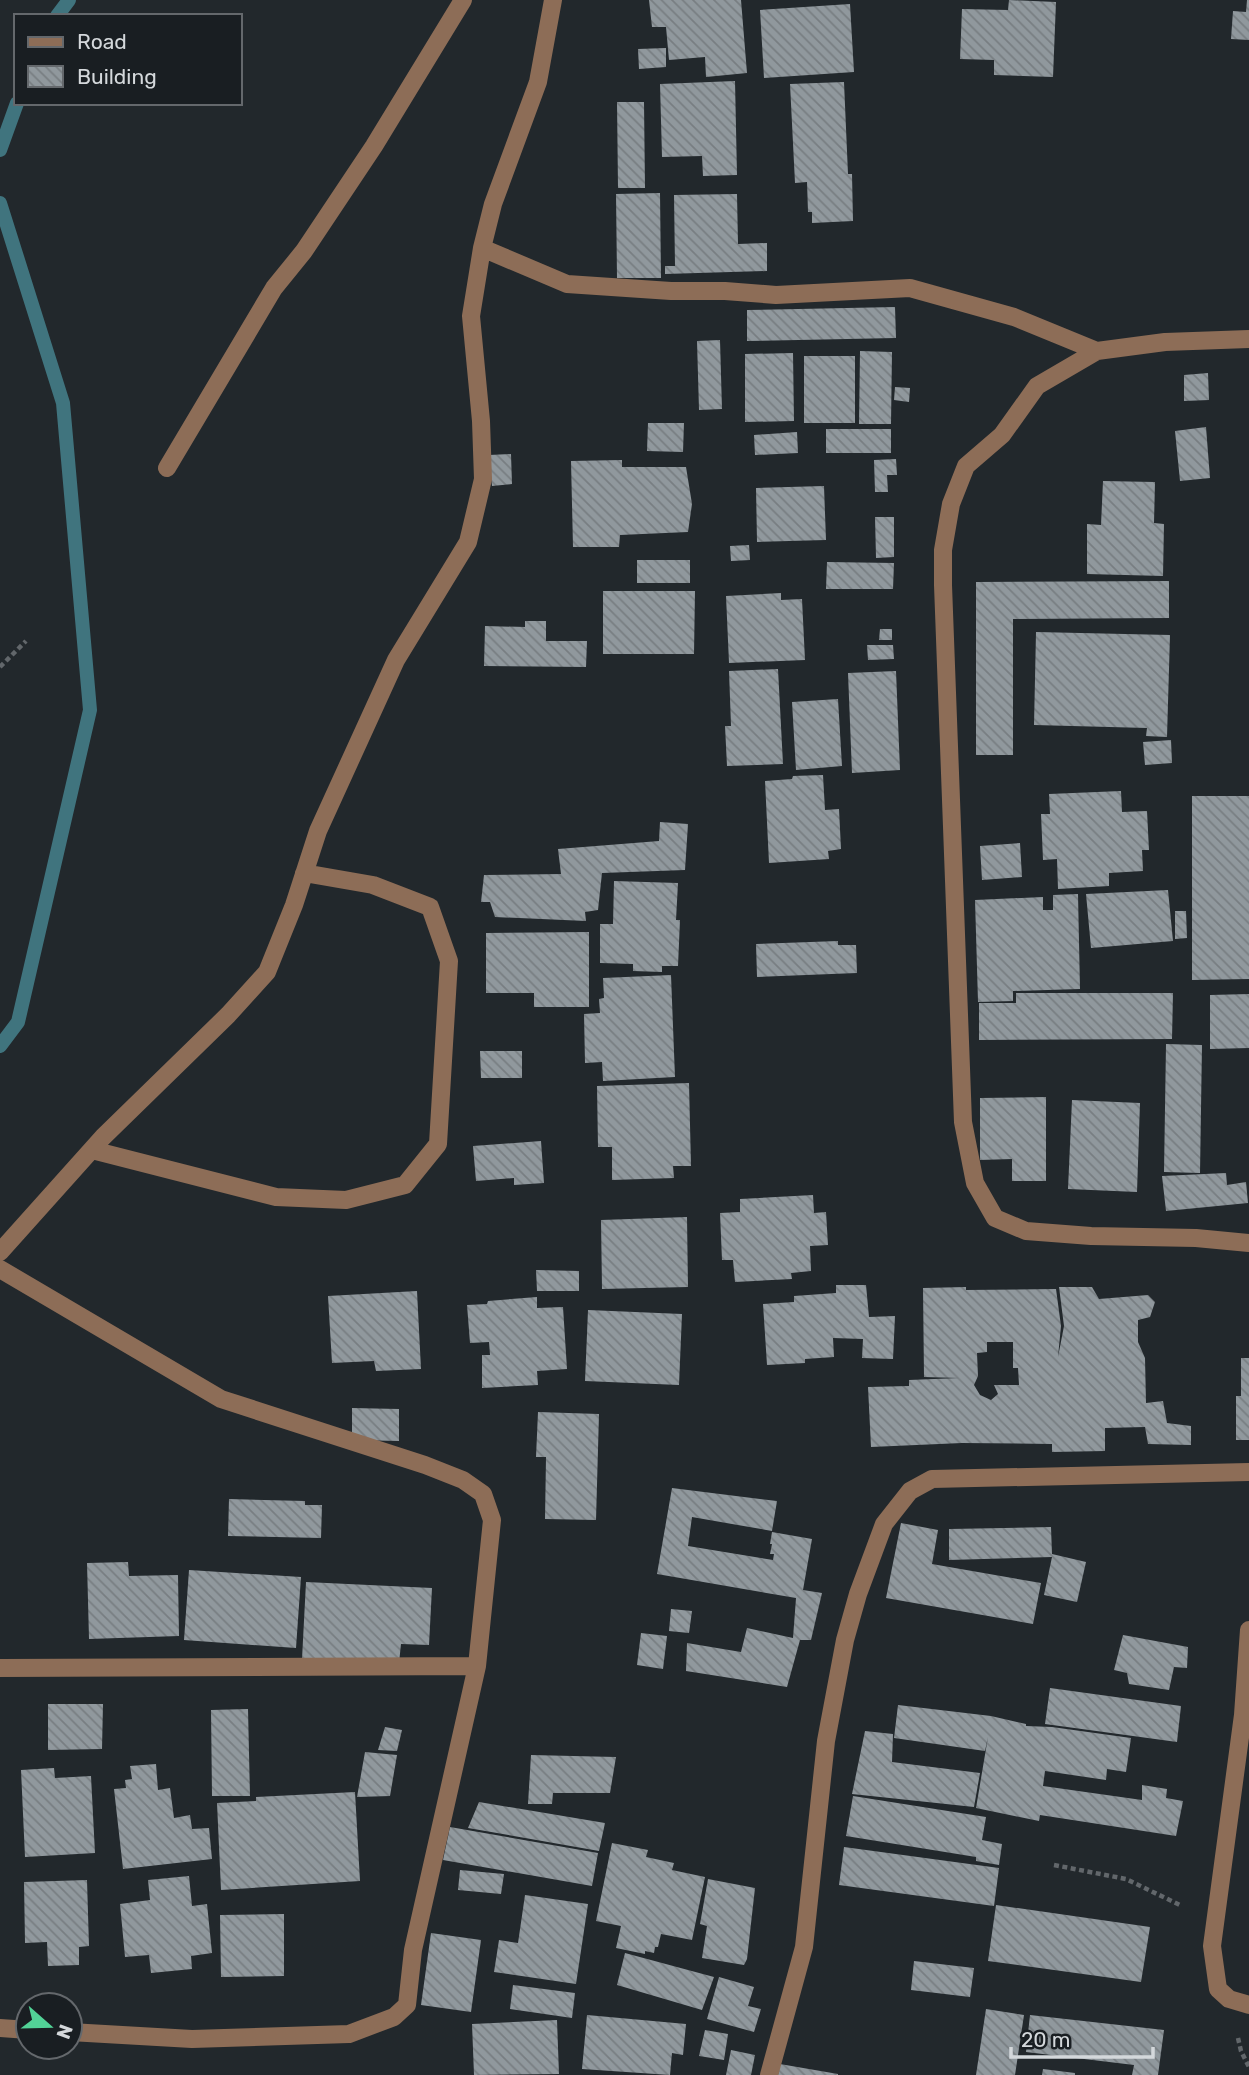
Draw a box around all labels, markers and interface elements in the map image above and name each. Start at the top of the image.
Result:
legend [14,14,242,105]
text: Road [77,29,127,54]
text: Building [77,64,157,89]
north arrow [14,1991,84,2061]
scale bar [1011,2016,1153,2060]
text: N [51,2021,78,2042]
text: 20 m [1021,2027,1070,2052]

